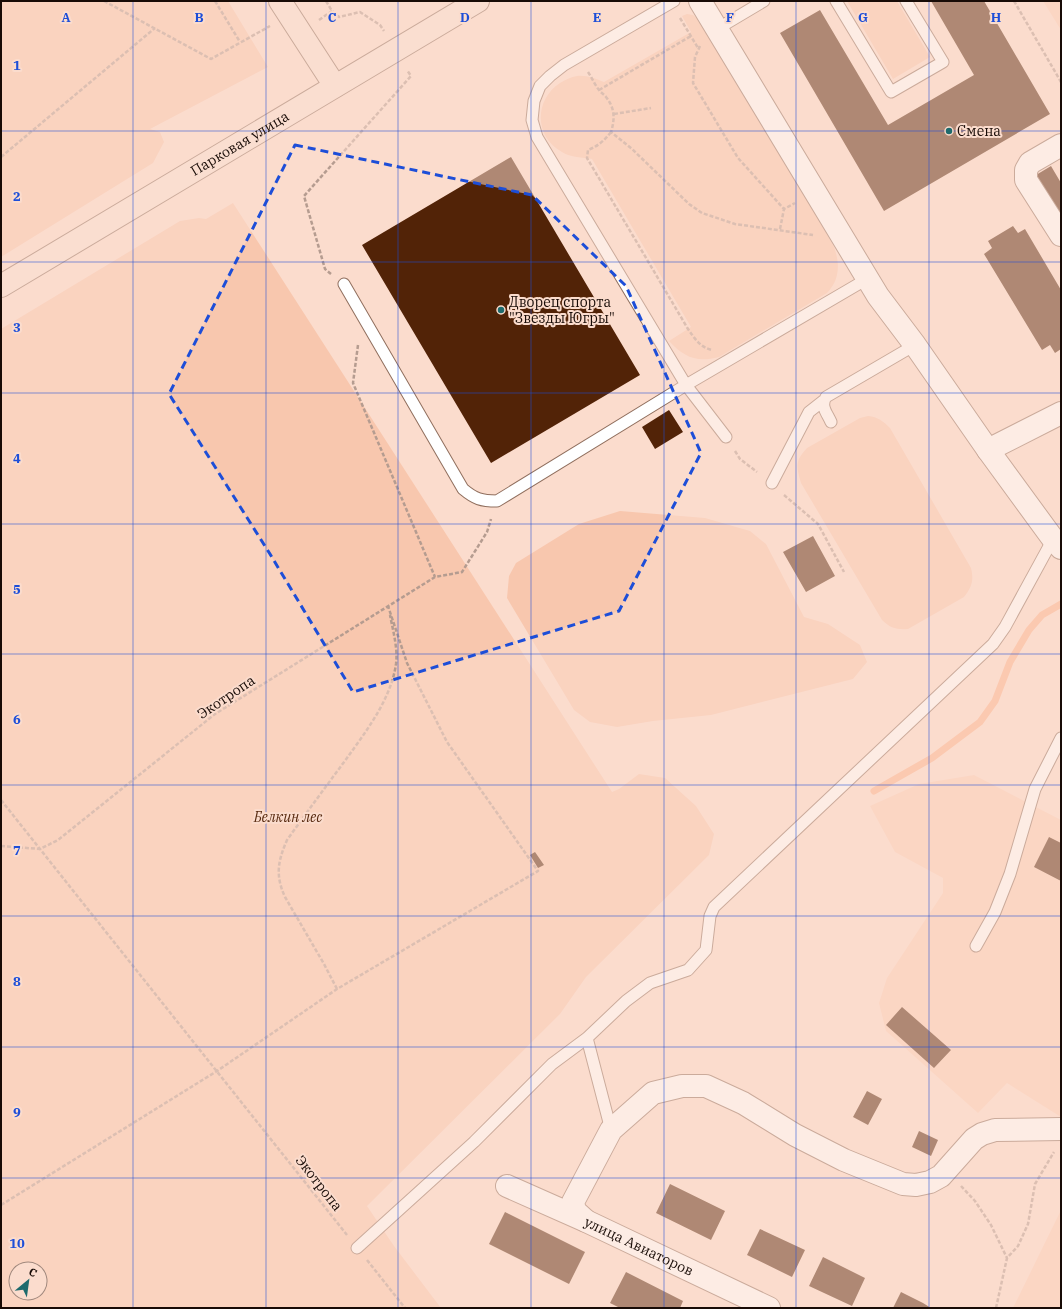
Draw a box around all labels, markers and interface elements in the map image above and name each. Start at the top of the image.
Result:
text: A [61,9,71,26]
text: B [194,9,204,26]
text: C [328,9,337,26]
text: D [460,9,470,26]
text: E [593,9,601,26]
text: F [726,9,734,26]
text: G [858,9,868,26]
text: H [991,9,1002,26]
text: 1 [13,57,21,74]
street label: Парковая улица [187,107,292,180]
place label: Смена [957,122,1001,140]
marker: Смена [944,126,954,136]
text: 2 [13,188,21,205]
place label: Дворец спорта "Звезды Югры" [509,293,615,327]
marker: Дворец спорта "Звезды Югры" [496,305,506,315]
text: 3 [13,319,21,336]
text: 4 [13,450,21,467]
text: 5 [13,581,21,598]
street label: Экотропа [194,671,259,723]
text: 6 [13,711,21,728]
park label: Белкин лес [253,808,322,826]
text: 7 [13,842,21,859]
text: 8 [13,973,21,990]
text: 9 [13,1104,21,1121]
street label: Экотропа [292,1152,347,1215]
street label: улица Авиаторов [581,1213,696,1280]
text: 10 [9,1235,25,1252]
north arrow [8,1261,48,1301]
text: С [26,1264,39,1280]

